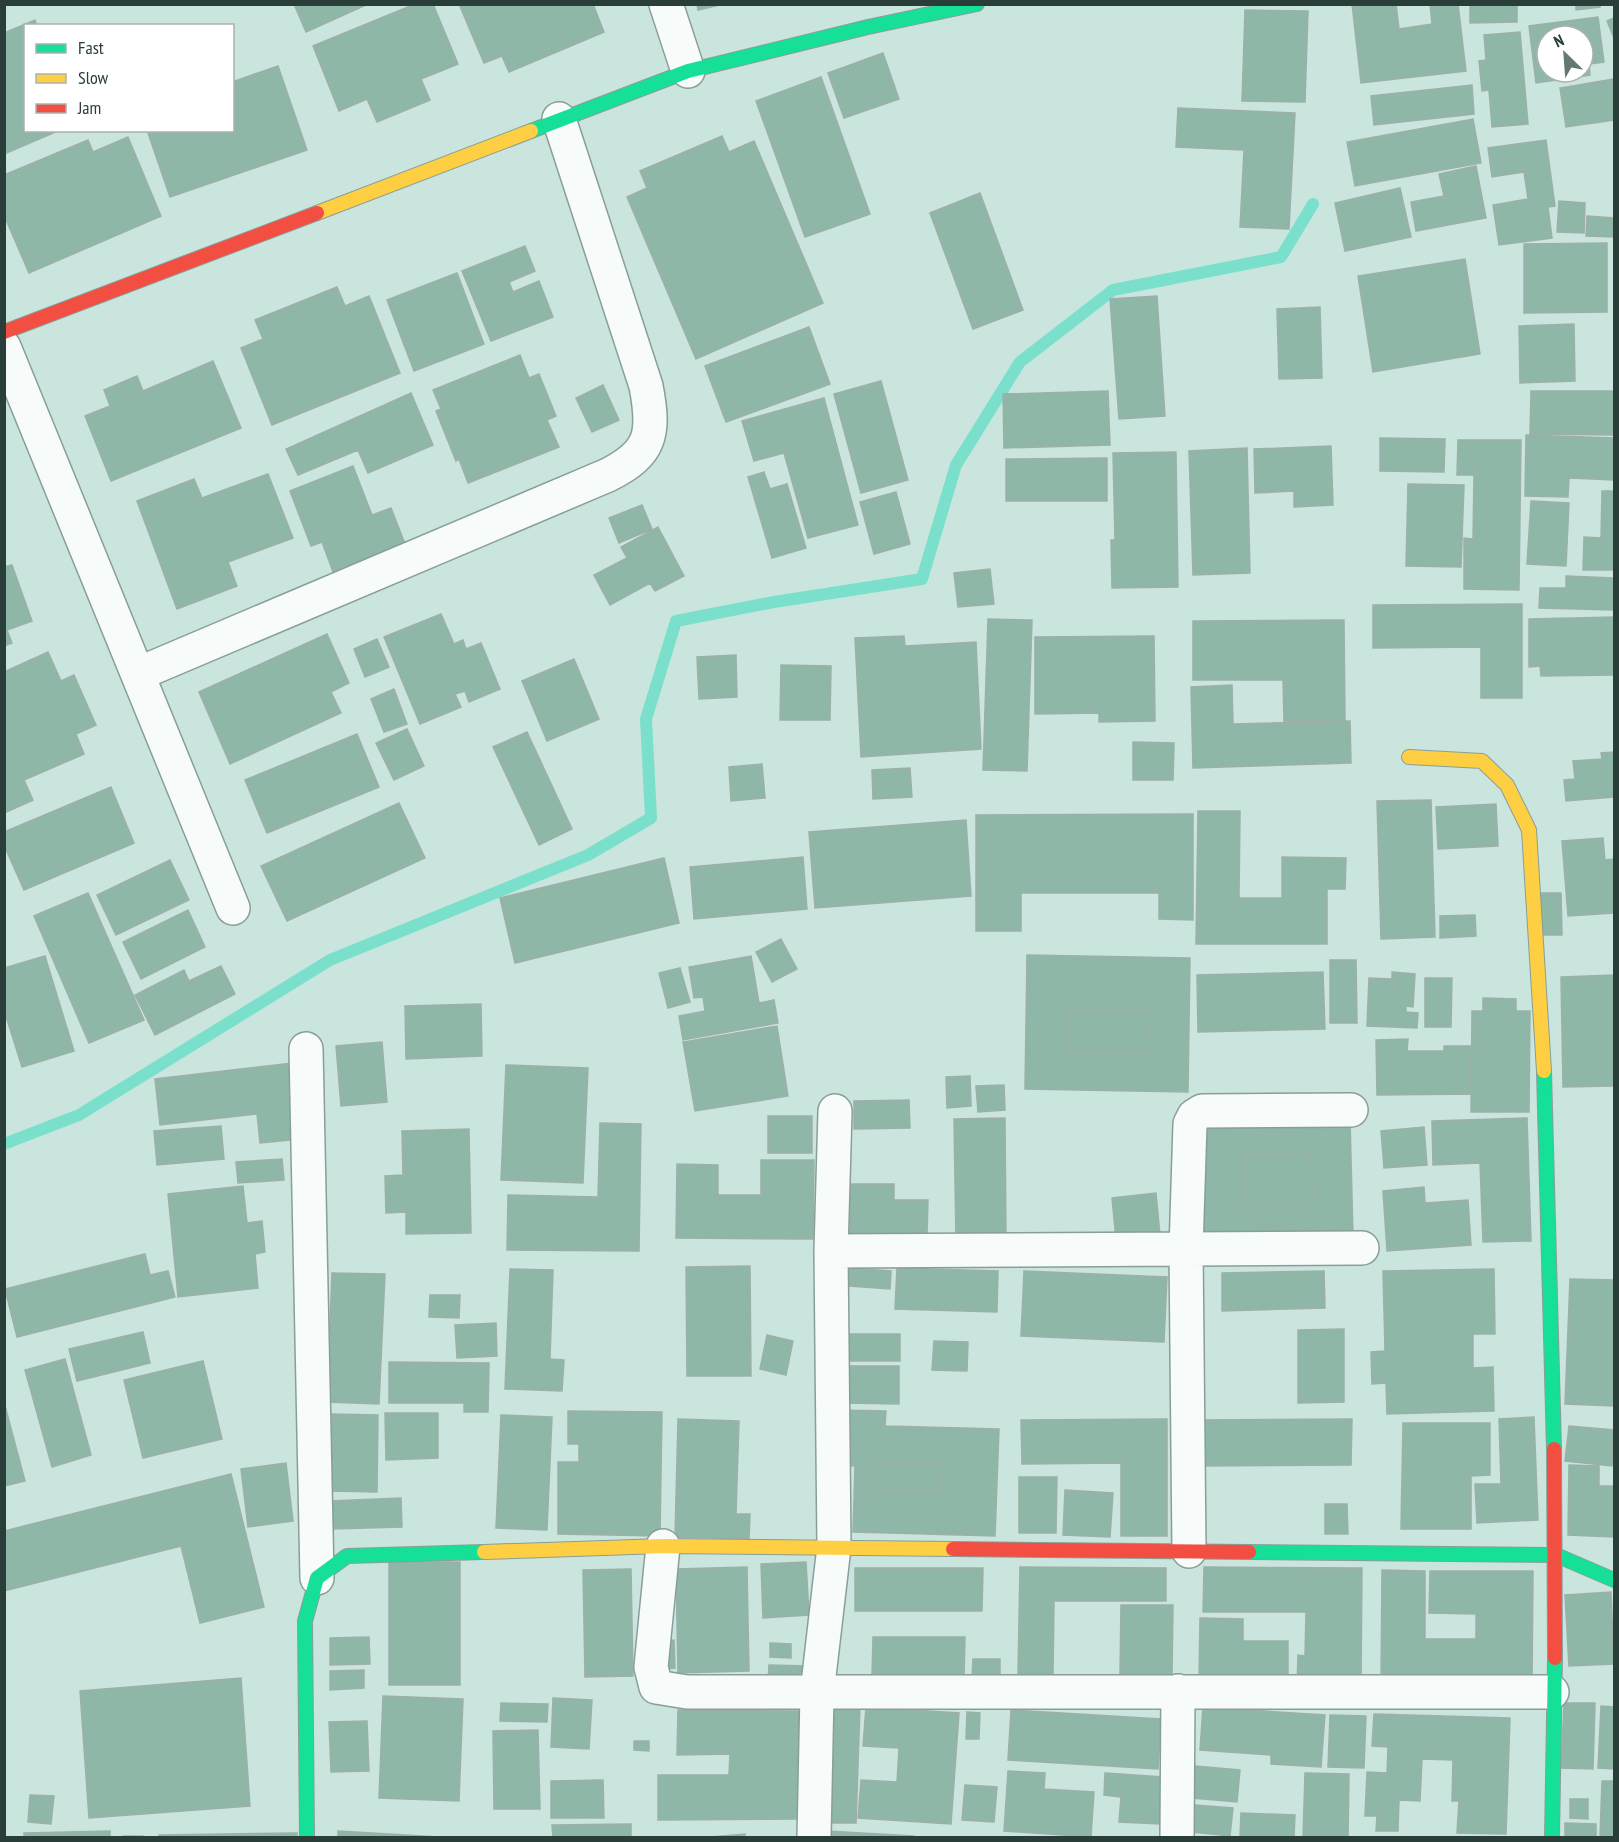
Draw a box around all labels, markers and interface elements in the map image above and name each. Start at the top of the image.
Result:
legend [24,24,234,132]
north arrow [1535,24,1595,84]
text: N [1551,30,1567,51]
text: Fast [78,36,104,59]
text: Slow [78,66,109,89]
text: Jam [77,96,101,119]

